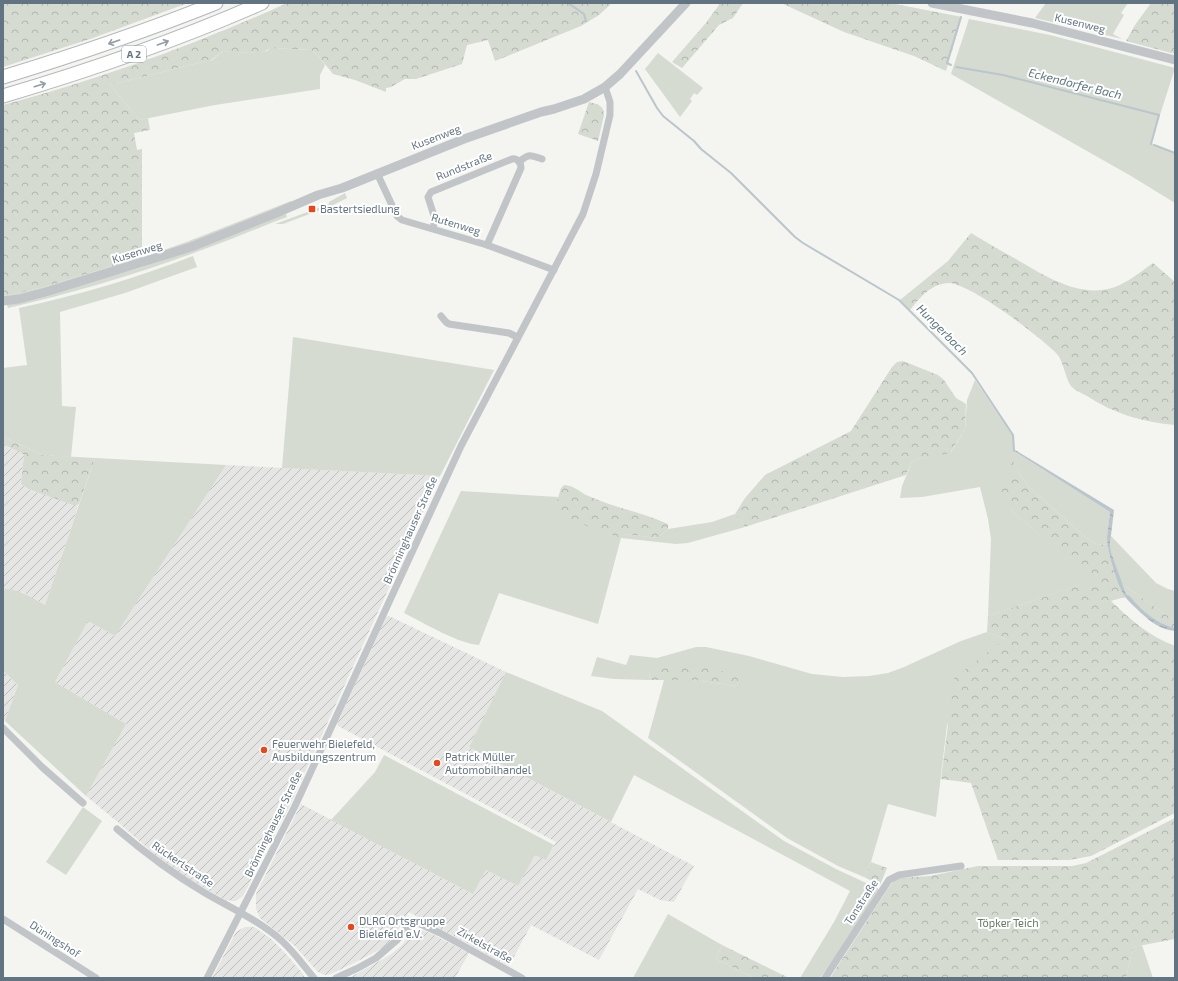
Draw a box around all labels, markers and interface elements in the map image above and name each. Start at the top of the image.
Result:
street label: Kusenweg [1053,10,1107,35]
one-way arrow [108,38,120,46]
one-way arrow [157,39,170,46]
road number: A 2 [122,46,146,62]
water label: Eckendorfer Bach [1027,65,1123,101]
one-way arrow [34,81,47,88]
street label: Kusenweg [409,121,462,152]
street label: Rundstraße [434,148,494,183]
place label: Bastertsiedlung [320,202,400,215]
marker: Bastertsiedlung [307,204,317,214]
street label: Rutenweg [430,210,482,237]
street label: Kusenweg [110,238,163,265]
water label: Hungerbach [914,301,971,358]
street label: Brönninghauser Straße [380,474,439,586]
place label: Feuerwehr Bielefeld, Ausbildungszentrum [272,737,376,763]
marker: Feuerwehr Bielefeld, Ausbildungszentrum [259,745,269,755]
place label: Patrick Müller Automobilhandel [445,750,532,776]
marker: Patrick Müller Automobilhandel [432,758,442,768]
street label: Brönninghauser Straße [241,769,304,879]
street label: Rückertstraße [150,838,217,889]
street label: Tonstraße [841,877,880,927]
place label: DLRG Ortsgruppe Bielefeld e.V. [359,914,445,940]
park label: Töpker Teich [977,916,1039,929]
street label: Düningshof [28,917,84,960]
marker: DLRG Ortsgruppe Bielefeld e.V. [346,922,356,932]
street label: Zirkelstraße [455,924,515,965]

